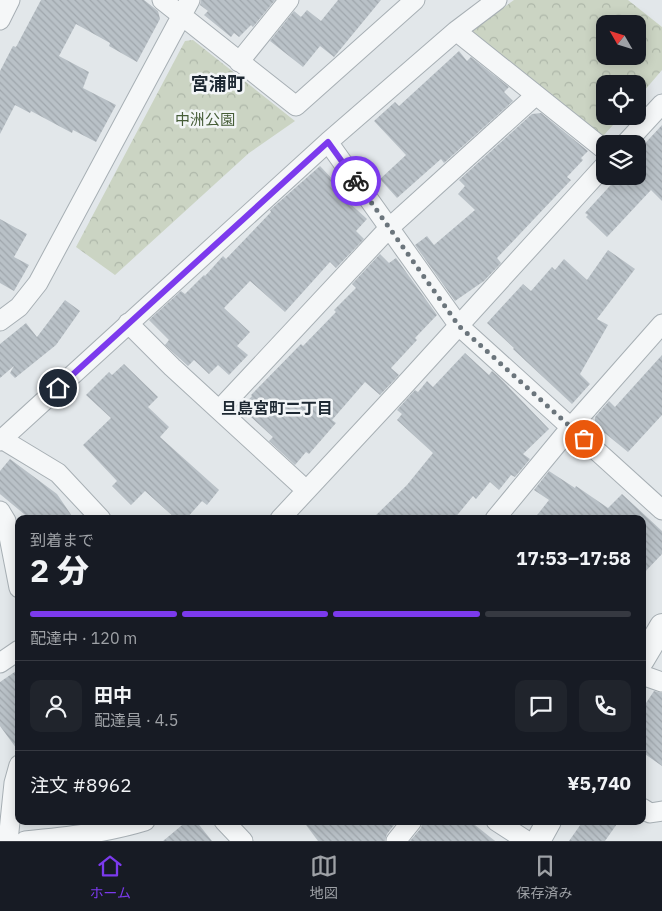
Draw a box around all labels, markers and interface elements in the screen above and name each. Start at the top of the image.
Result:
north arrow [596,15,646,65]
map controls [596,15,646,185]
district label: 宮浦町 [191,72,245,95]
button: locate [596,75,646,125]
park label: 中洲公園 [175,110,235,129]
button: layers [596,135,646,185]
courier [331,156,381,206]
icon: bike [342,167,370,195]
pin [37,367,79,409]
icon: home [44,374,72,402]
district label: 旦島宮町二丁目 [221,398,333,418]
pin [563,418,605,460]
icon: bag [570,425,598,453]
text: 到着まで [30,530,94,550]
text: 17:53–17:58 [516,546,631,570]
text: 2 分 [30,549,89,591]
text: 配達中 · 120 m [30,628,137,648]
button: person [30,680,82,732]
button: chat [515,680,567,732]
button: phone [579,680,631,732]
text: 田中 [94,683,132,707]
text: 配達員 · 4.5 [94,710,178,730]
text: ¥5,740 [567,771,631,795]
text: 注文 #8962 [30,773,132,797]
tab: ホーム [89,852,131,902]
tab: 地図 [310,852,338,902]
tab: 保存済み [517,852,573,902]

